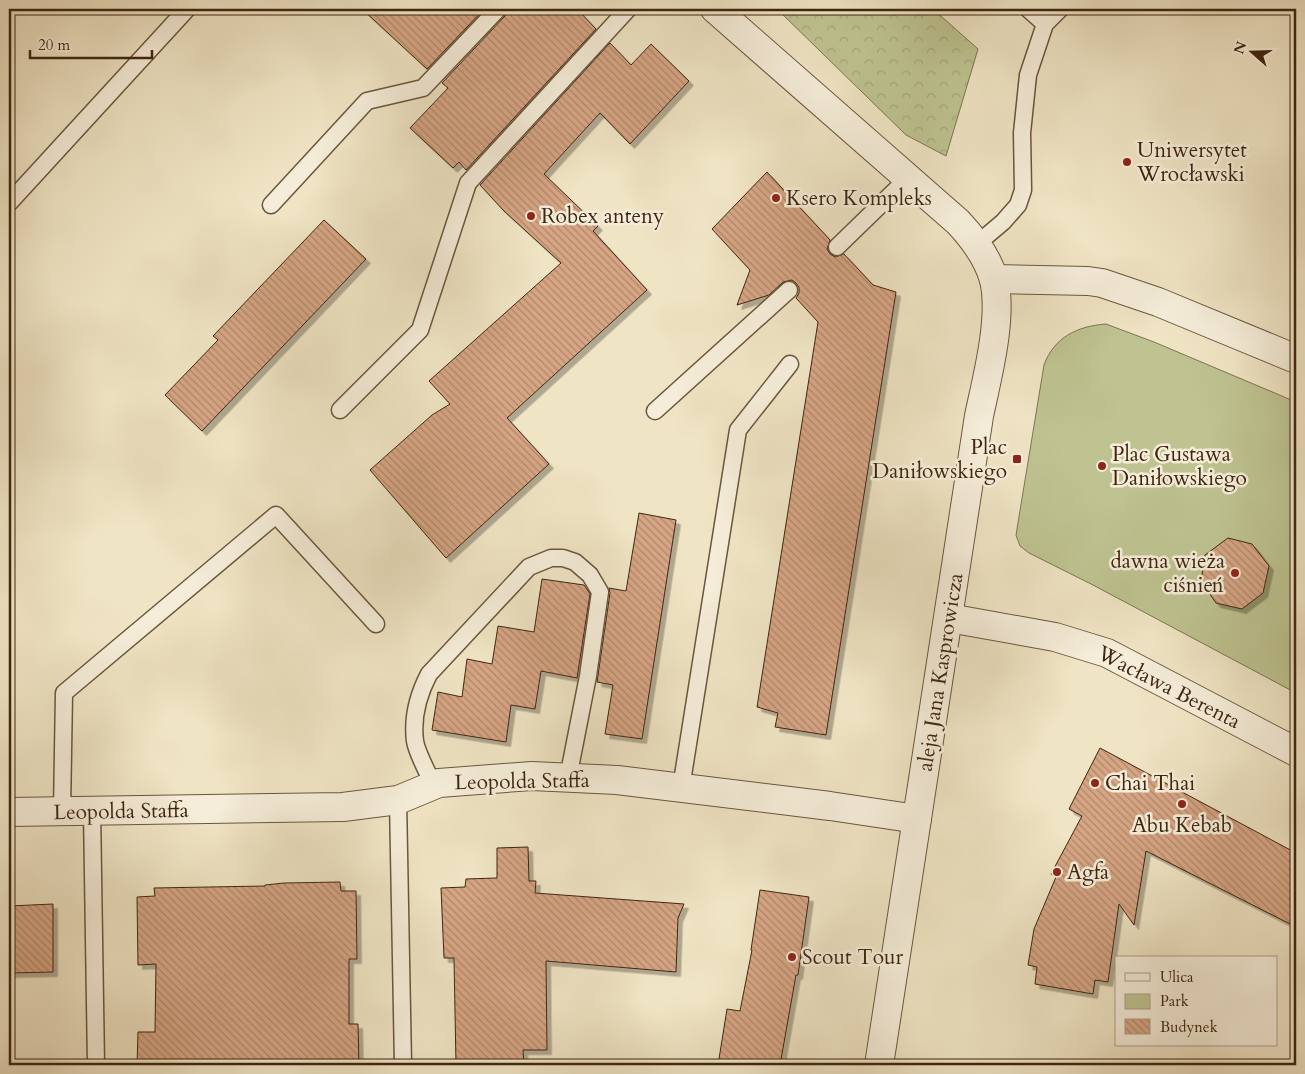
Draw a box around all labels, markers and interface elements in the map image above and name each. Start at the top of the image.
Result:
scale bar [30,28,152,60]
north arrow [1228,28,1278,78]
text: 20 m [38,35,70,55]
text: N [1229,39,1251,57]
place label: Uniwersytet Wrocławski [1136,136,1247,189]
marker: Uniwersytet Wrocławski [1121,156,1133,168]
place label: Ksero Kompleks [786,184,932,213]
marker: Ksero Kompleks [770,192,782,204]
place label: Robex anteny [541,202,664,231]
marker: Robex anteny [525,210,537,222]
place label: Plac Daniłowskiego [872,433,1007,486]
place label: Plac Gustawa Daniłowskiego [1112,440,1247,493]
marker: Plac Daniłowskiego [1011,453,1023,465]
marker: Plac Gustawa Daniłowskiego [1096,460,1108,472]
place label: dawna wieża ciśnień [1111,547,1225,600]
marker: dawna wieża ciśnień [1229,567,1241,579]
street label: aleja Jana Kasprowicza [911,571,970,773]
street label: Wacława Berenta [1091,638,1245,736]
street label: Leopolda Staffa [454,766,590,797]
place label: Chai Thai [1105,769,1195,798]
marker: Chai Thai [1089,777,1101,789]
street label: Leopolda Staffa [53,796,189,827]
marker: Abu Kebab [1176,798,1188,810]
place label: Abu Kebab [1132,811,1232,840]
place label: Agfa [1067,858,1109,887]
marker: Agfa [1051,866,1063,878]
place label: Scout Tour [802,943,904,972]
marker: Scout Tour [786,951,798,963]
legend [1115,956,1278,1046]
text: Ulica [1160,967,1194,987]
text: Park [1160,991,1189,1011]
text: Budynek [1160,1017,1218,1037]

